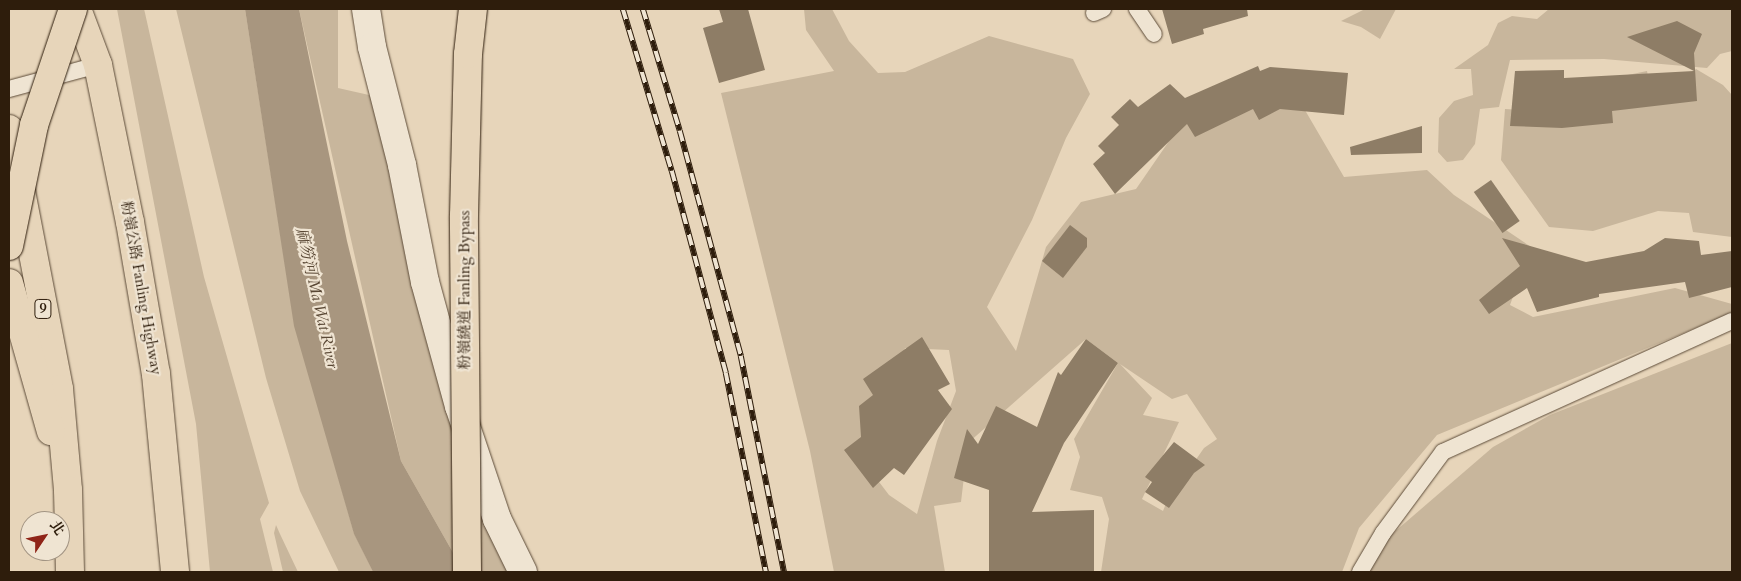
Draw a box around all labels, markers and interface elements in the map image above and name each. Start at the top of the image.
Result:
street label: 粉嶺公路 Fanling Highway [117,200,165,376]
street label: 粉嶺繞道 Fanling Bypass [456,210,474,370]
water label: 麻笏河 Ma Wat River [291,226,343,370]
road number: 9 [34,298,52,320]
north arrow [20,511,70,561]
text: 北 [45,517,69,539]

